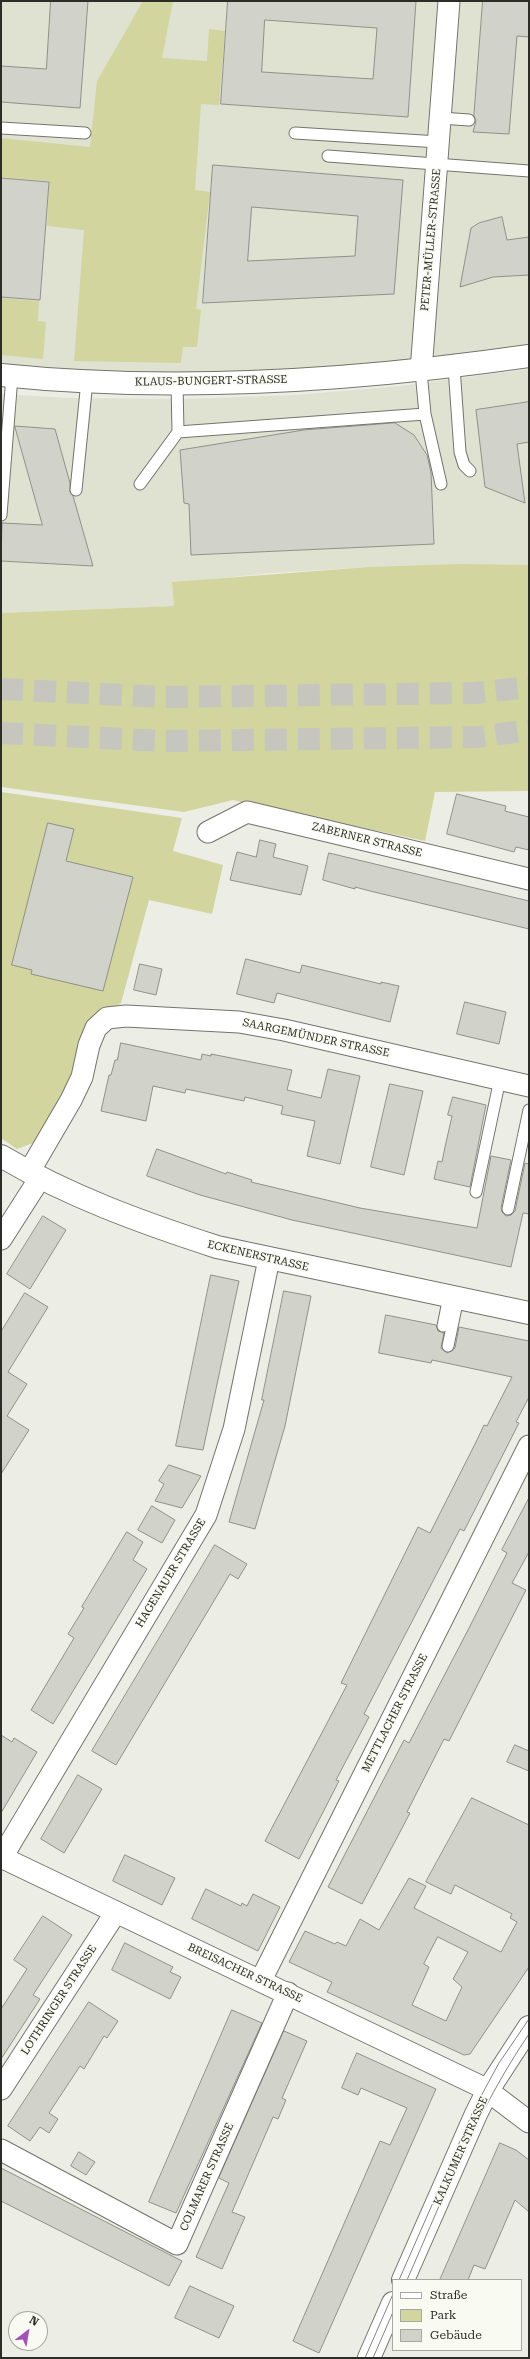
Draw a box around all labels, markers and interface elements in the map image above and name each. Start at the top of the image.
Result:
street label: PETER-MÜLLER-STRASSE [418,168,444,312]
street label: KLAUS-BUNGERT-STRASSE [135,373,287,389]
street label: ZABERNER STRASSE [311,820,423,860]
street label: SAARGEMÜNDER STRASSE [241,1016,391,1060]
street label: ECKENERSTRASSE [206,1238,310,1274]
street label: HAGENAUER STRASSE [133,1516,209,1630]
street label: METTLACHER STRASSE [359,1651,431,1775]
street label: BREISACHER STRASSE [185,1941,305,2005]
street label: LOTHRINGER STRASSE [18,1942,100,2058]
street label: KALKUMER STRASSE [431,2095,491,2207]
street label: COLMARER STRASSE [177,2121,237,2233]
legend [392,2279,522,2351]
text: Straße [430,2288,467,2302]
text: Park [430,2308,456,2322]
north arrow [8,2311,48,2351]
text: N [27,2313,41,2329]
text: Gebäude [430,2328,482,2342]

